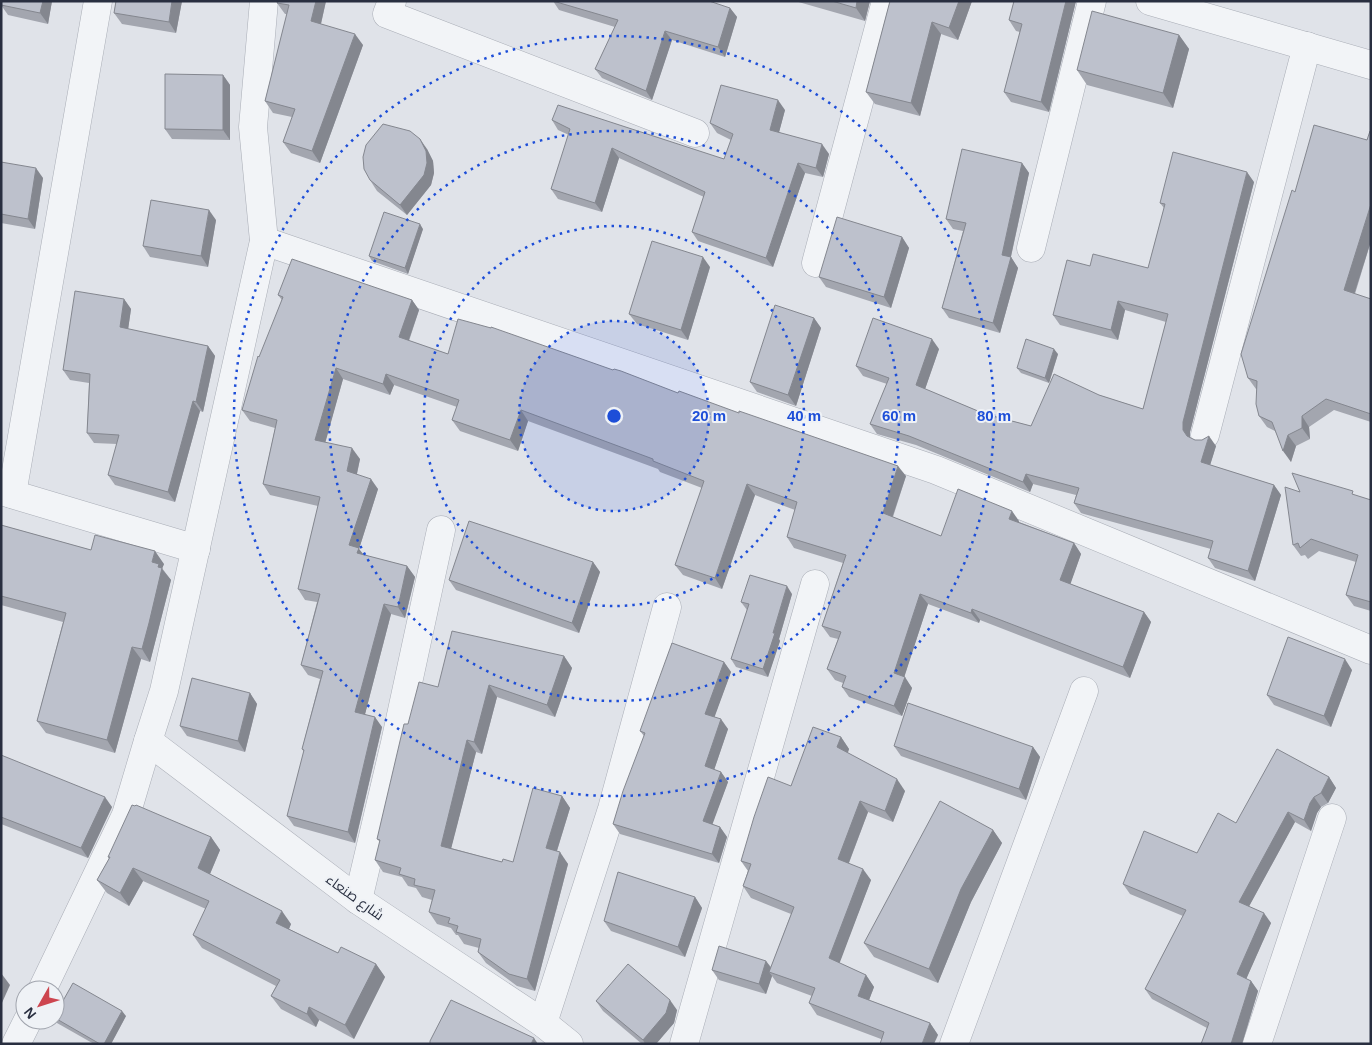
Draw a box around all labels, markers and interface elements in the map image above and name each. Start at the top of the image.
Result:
centre of rings [605,407,623,425]
text: 20 m [692,407,726,424]
text: 40 m [787,407,821,424]
text: 60 m [882,407,916,424]
text: 80 m [977,407,1011,424]
street label: شارع صنعاء [323,871,387,924]
north arrow [15,980,65,1030]
text: N [20,1004,39,1022]

